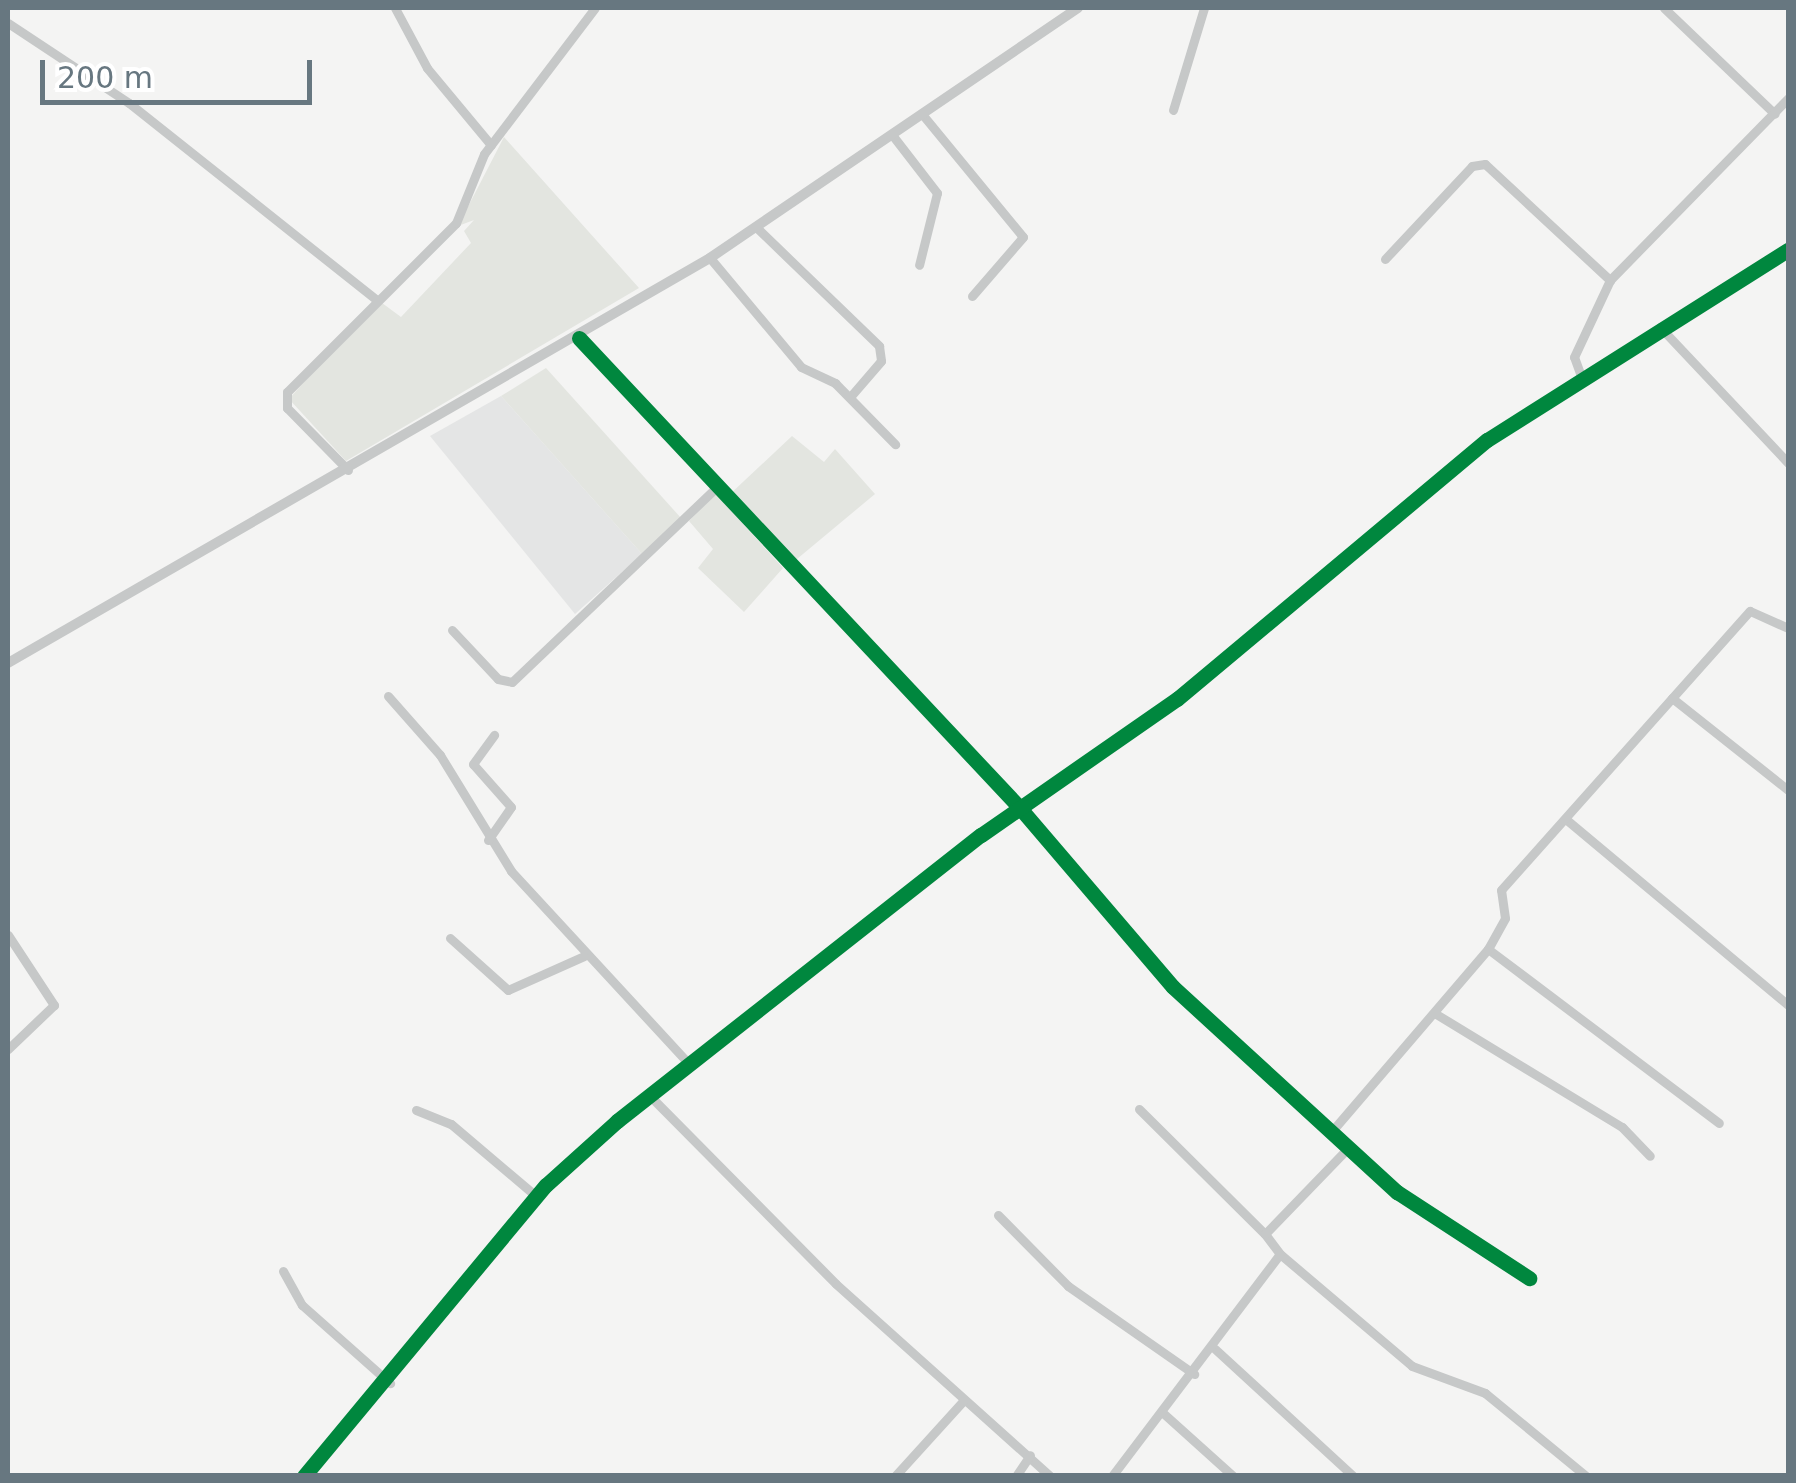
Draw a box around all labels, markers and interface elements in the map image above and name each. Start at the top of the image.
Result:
scale bar [45,40,318,102]
text: 200 m [57,60,153,95]

